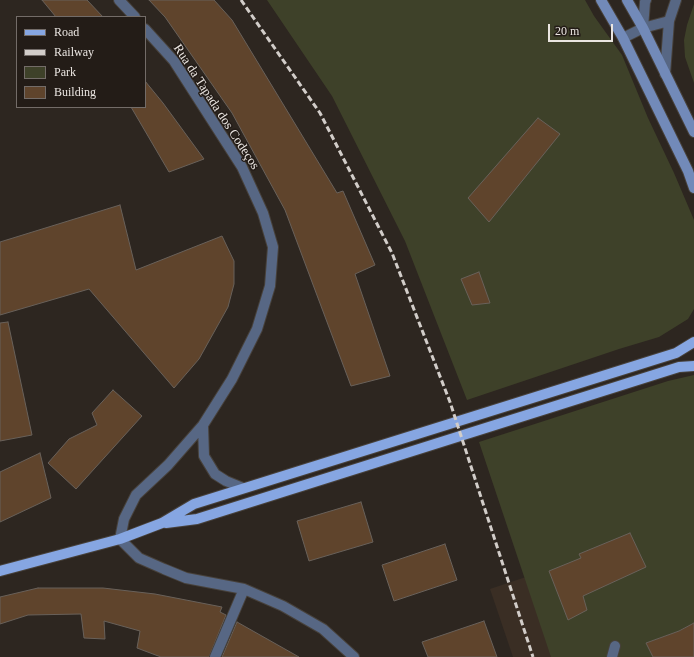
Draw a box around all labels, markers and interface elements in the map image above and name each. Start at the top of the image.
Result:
legend [16,16,146,108]
scale bar [550,16,615,42]
text: 20 m [555,24,579,38]
text: Road [54,25,79,39]
street label: Rua da Tapada dos Codeços [170,41,262,173]
text: Railway [54,45,94,59]
text: Park [54,65,76,79]
text: Building [54,85,96,99]

